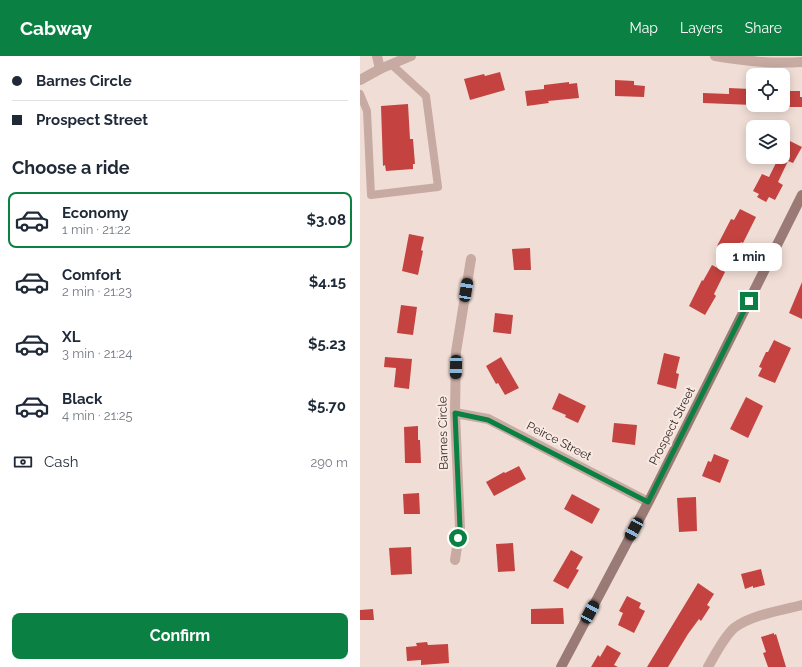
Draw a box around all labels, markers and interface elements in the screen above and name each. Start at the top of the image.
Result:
text: Cabway [20,17,92,39]
text: Map [630,20,658,36]
text: Layers [680,20,723,36]
text: Share [745,20,782,36]
map controls [746,68,790,164]
button: locate [746,68,790,112]
text: Barnes Circle [36,72,132,90]
text: Prospect Street [36,111,148,129]
button: layers [746,120,790,164]
text: Choose a ride [12,157,130,178]
icon: car [14,202,50,238]
text: Economy [62,204,129,222]
text: $3.08 [307,211,346,229]
text: 1 min · 21:22 [62,222,131,237]
callout: 1 min [716,243,782,271]
text: 1 min [733,249,765,264]
icon: car [14,264,50,300]
text: Comfort [62,266,121,284]
text: $4.15 [309,273,346,291]
car [458,277,474,303]
text: 2 min · 21:23 [62,284,132,299]
route end [740,292,758,310]
icon: car [14,326,50,362]
text: XL [62,328,80,346]
text: $5.23 [308,335,346,353]
text: 3 min · 21:24 [62,346,132,361]
car [450,355,462,379]
street label: Prospect Street [646,385,698,467]
icon: car [14,388,50,424]
text: Black [62,390,102,408]
street label: Barnes Circle [435,396,451,470]
text: $5.70 [307,397,346,415]
text: 4 min · 21:25 [62,408,133,423]
street label: Peirce Street [524,419,594,463]
icon: cash [12,451,34,473]
text: Cash [44,453,78,471]
text: 290 m [310,455,348,470]
car [623,516,645,542]
route start [449,529,467,547]
car [579,599,601,625]
button: Confirm [12,613,348,659]

